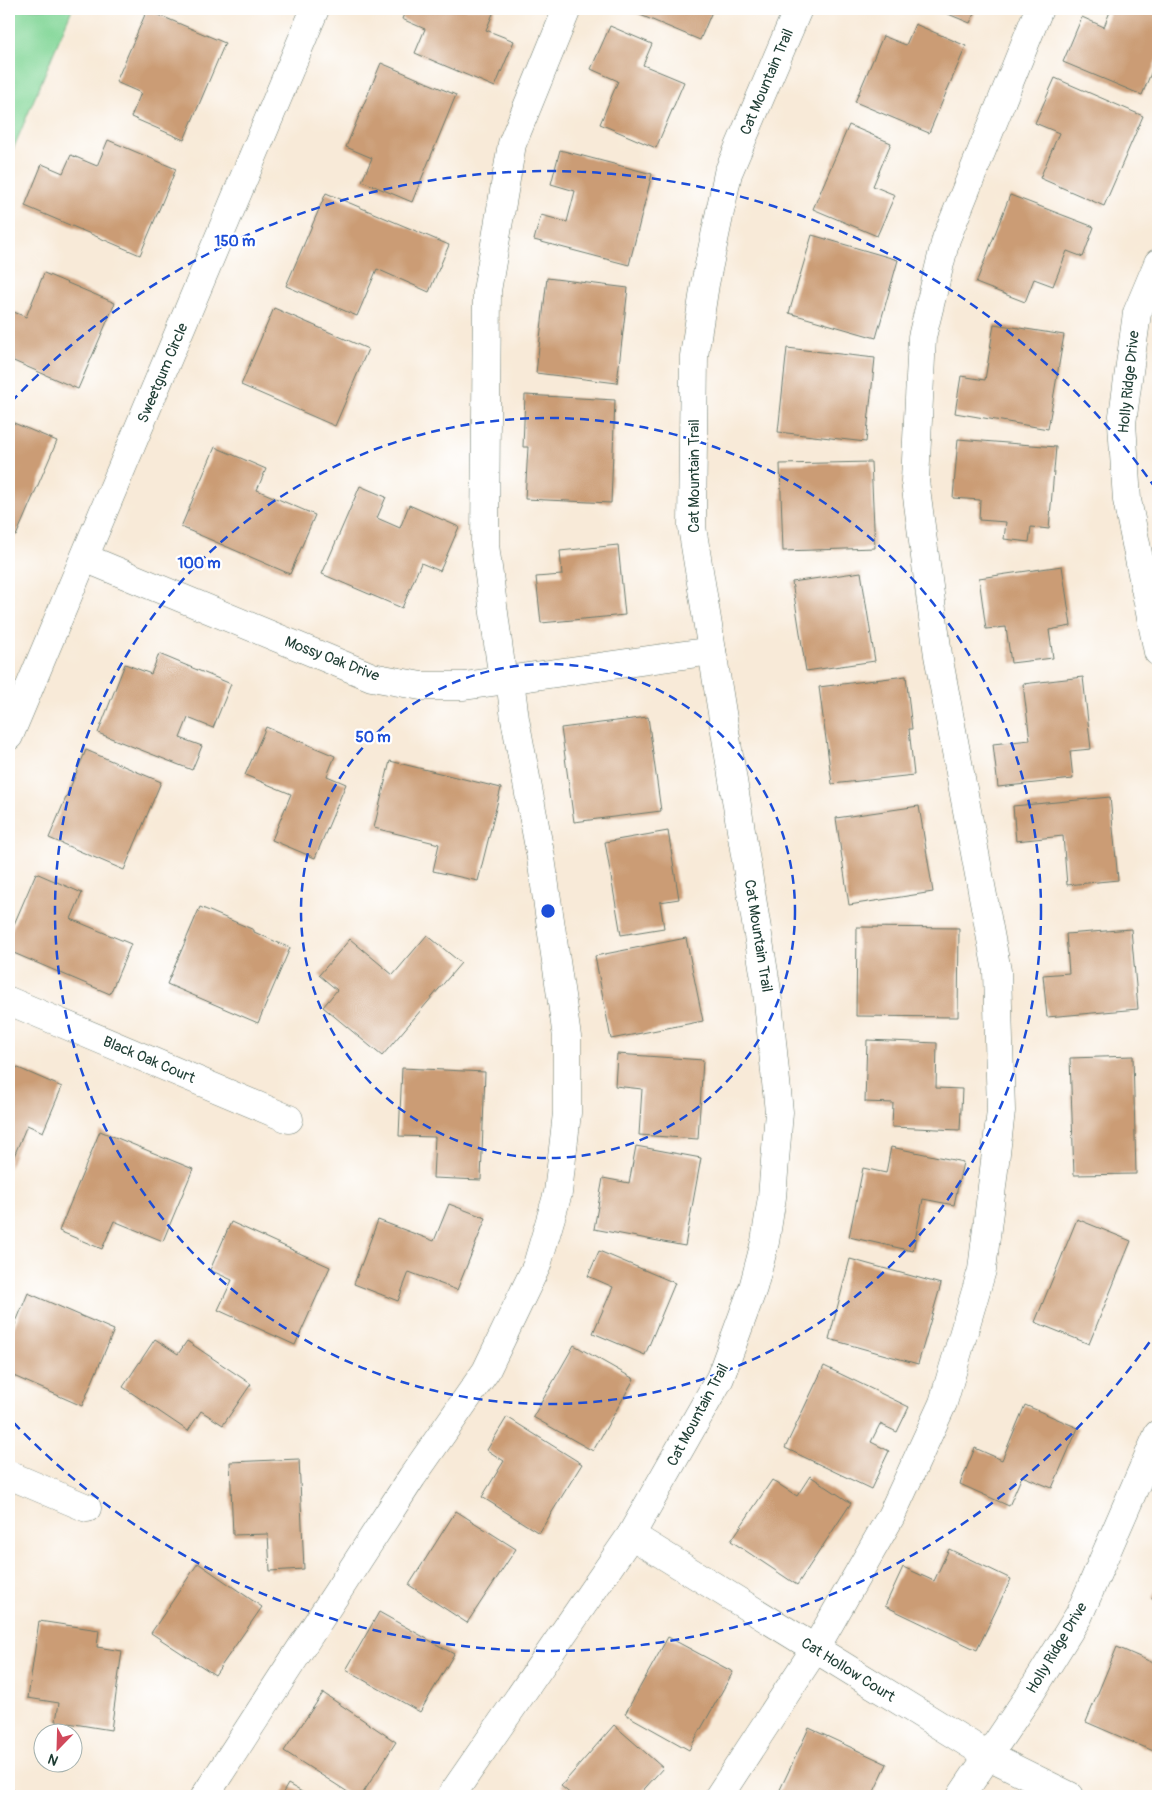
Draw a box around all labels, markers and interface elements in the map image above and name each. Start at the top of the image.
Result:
street label: Cat Mountain Trail [736,26,798,138]
text: 150 m [215,232,255,251]
street label: Sweetgum Circle [133,320,193,426]
street label: Holly Ridge Drive [1114,329,1144,434]
street label: Cat Mountain Trail [685,419,704,533]
text: 100 m [178,554,220,573]
street label: Mossy Oak Drive [282,632,383,686]
text: 50 m [356,728,390,747]
street label: Cat Mountain Trail [740,878,776,994]
centre of rings [539,902,557,920]
street label: Black Oak Court [100,1032,199,1088]
street label: Cat Mountain Trail [663,1360,733,1470]
street label: Holly Ridge Drive [1022,1598,1092,1697]
street label: Cat Hollow Court [797,1634,899,1707]
north arrow [32,1722,82,1772]
text: N [45,1750,61,1769]

